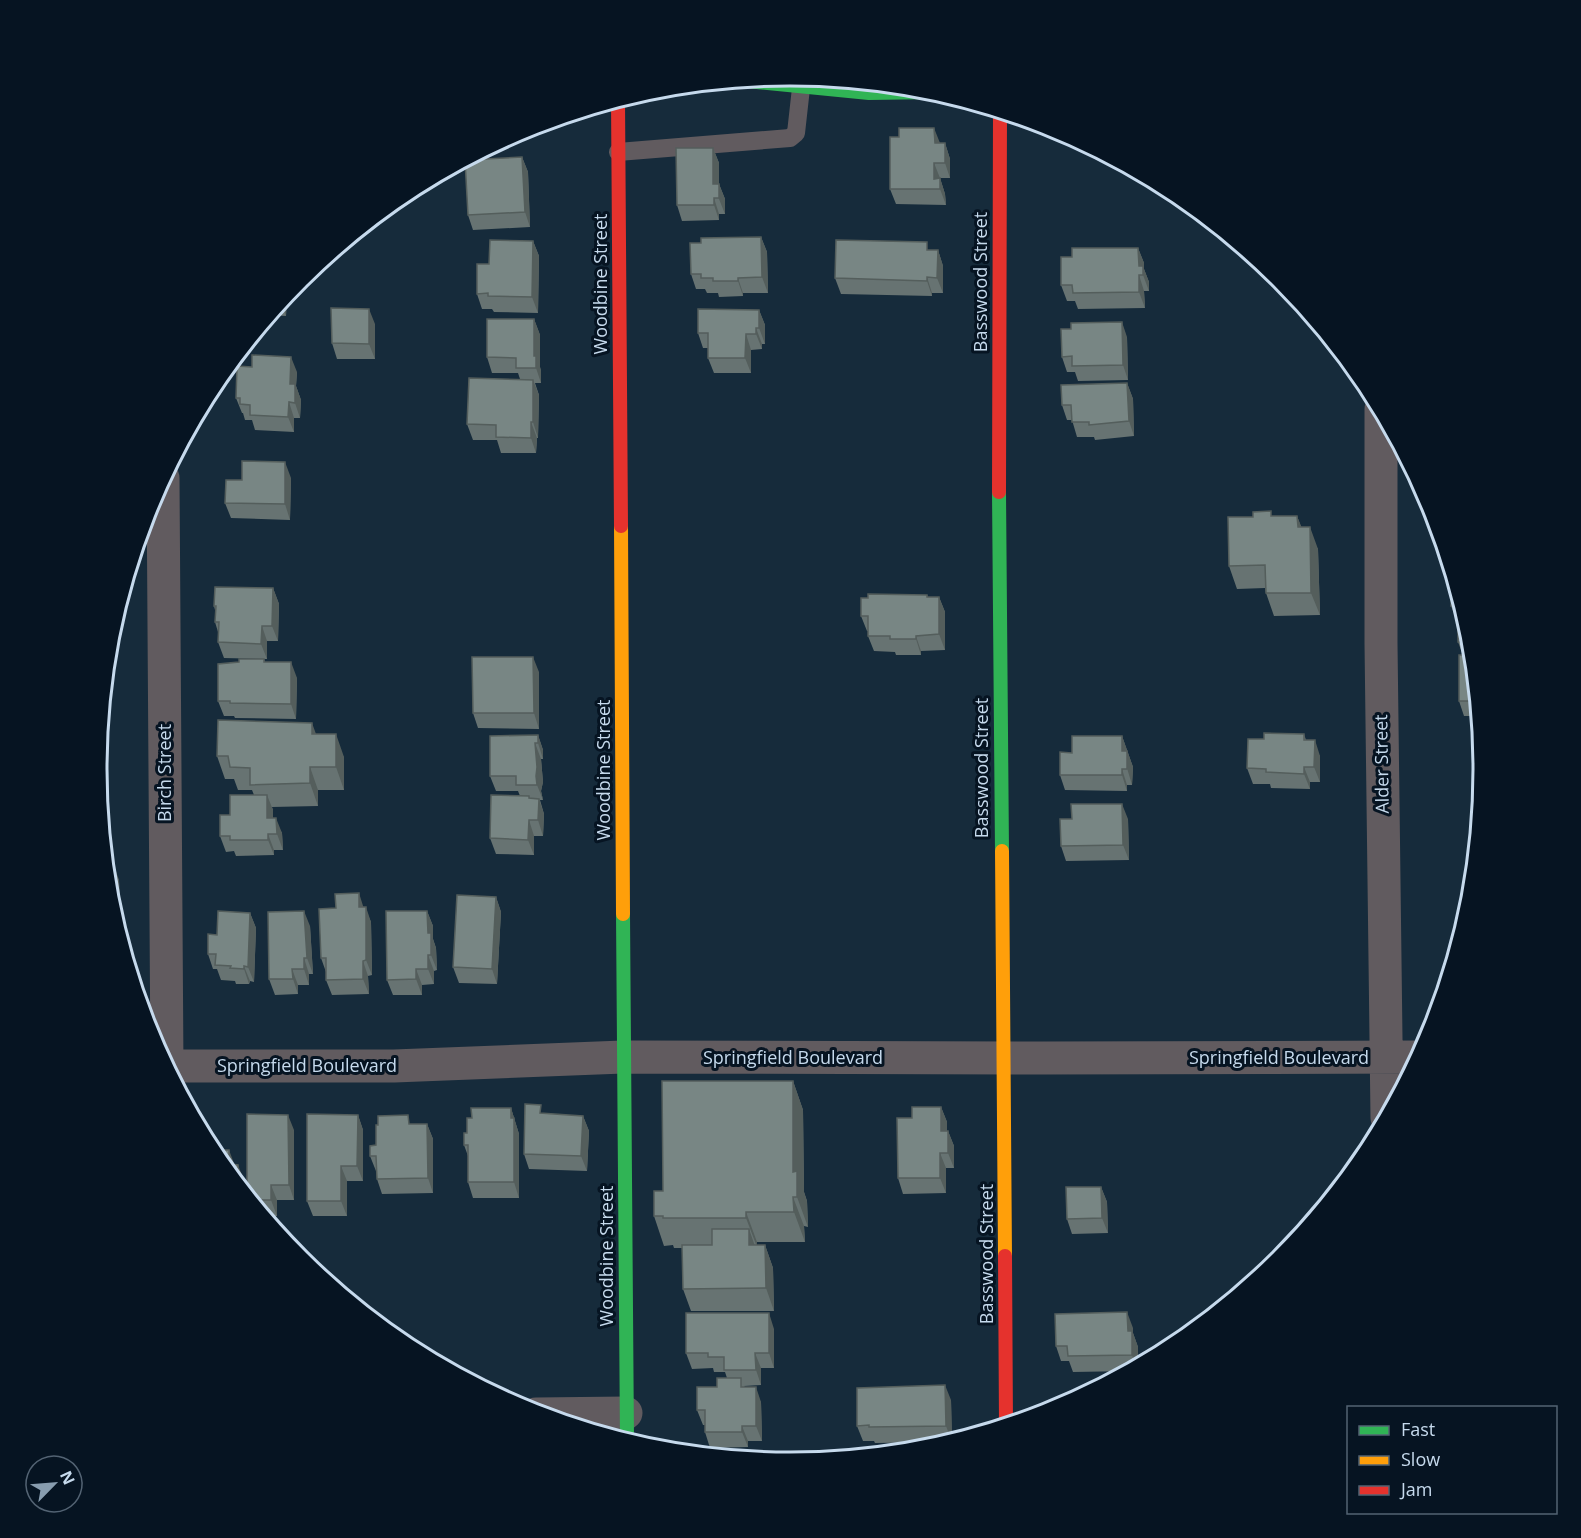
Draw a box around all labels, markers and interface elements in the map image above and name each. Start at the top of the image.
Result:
street label: Basswood Street [968,212,992,352]
street label: Woodbine Street [588,214,612,354]
street label: Basswood Street [969,698,993,838]
street label: Woodbine Street [591,700,615,840]
street label: Alder Street [1368,714,1394,814]
street label: Birch Street [152,724,176,822]
street label: Springfield Boulevard [703,1045,883,1069]
street label: Springfield Boulevard [1189,1045,1369,1069]
street label: Springfield Boulevard [217,1053,397,1077]
street label: Basswood Street [974,1184,998,1324]
street label: Woodbine Street [594,1186,618,1326]
legend [1347,1406,1557,1514]
text: Fast [1401,1417,1435,1441]
text: Slow [1401,1447,1440,1471]
north arrow [24,1454,84,1514]
text: N [55,1467,80,1488]
text: Jam [1399,1477,1433,1501]

